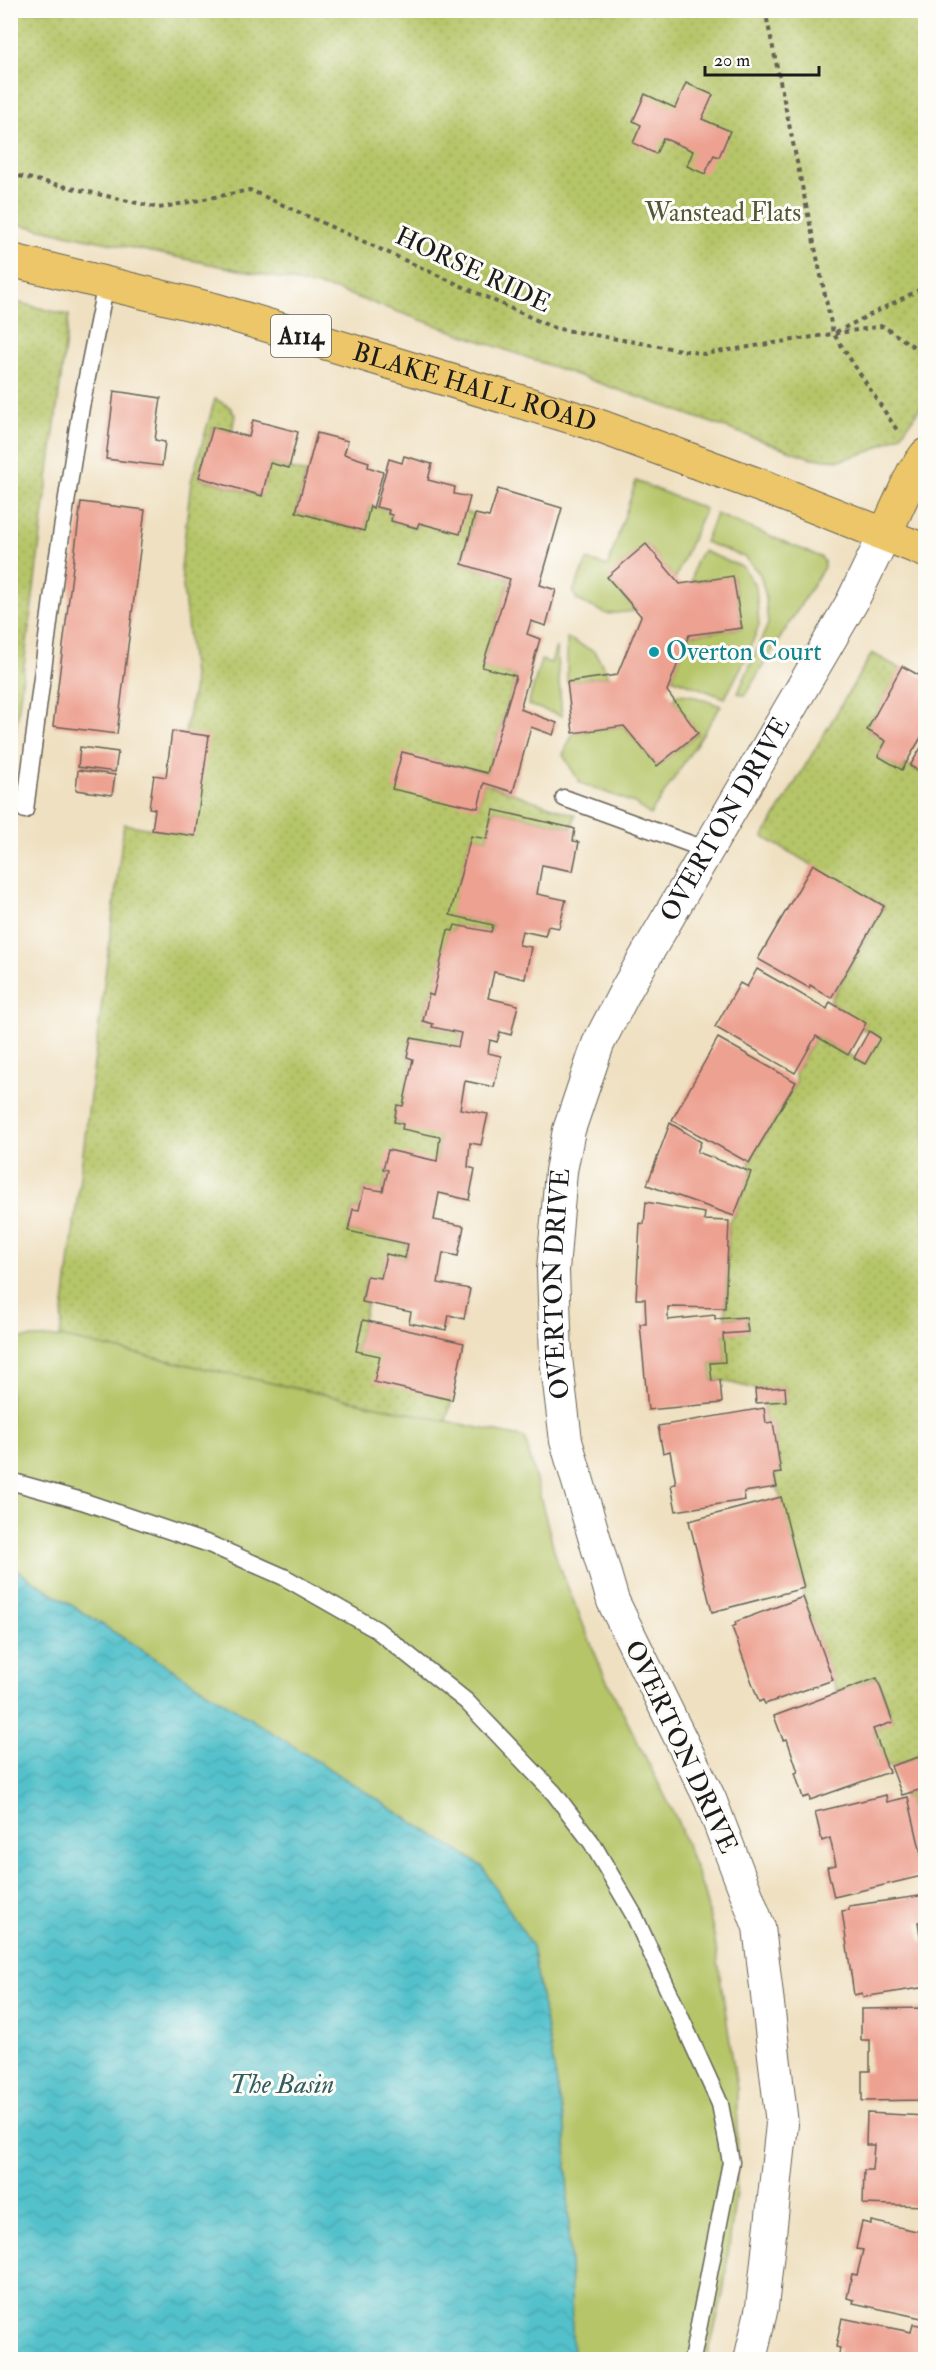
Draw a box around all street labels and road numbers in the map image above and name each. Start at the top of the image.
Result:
street label: HORSE RIDE [390,220,556,320]
road number: A114 [271,315,331,357]
street label: BLAKE HALL ROAD [349,336,600,440]
street label: OVERTON DRIVE [653,711,797,927]
street label: OVERTON DRIVE [537,1167,577,1401]
street label: OVERTON DRIVE [618,1635,744,1859]

